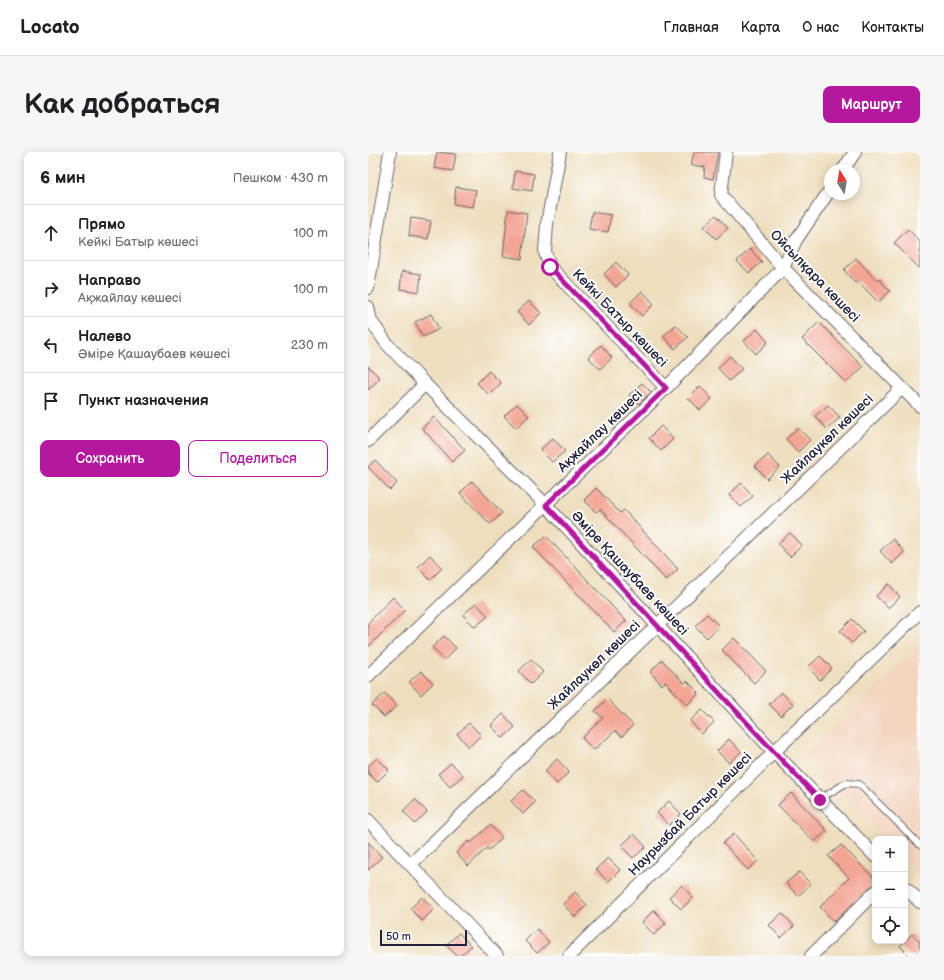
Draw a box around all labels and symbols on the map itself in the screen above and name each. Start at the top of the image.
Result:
north arrow [824,164,860,200]
street label: Ойсылқара көшесі [767,226,863,326]
route start [541,258,559,276]
street label: Кейкі Батыр көшесі [569,265,671,371]
street label: Ақжайлау көшесі [553,386,646,477]
street label: Жайлаукөл көшесі [777,391,877,487]
street label: Әміре Қашаубаев көшесі [568,507,692,639]
street label: Жайлаукөл көшесі [544,617,644,713]
street label: Наурызбай Батыр көшесі [625,749,755,879]
route end [811,791,829,809]
scale bar [380,928,467,947]

